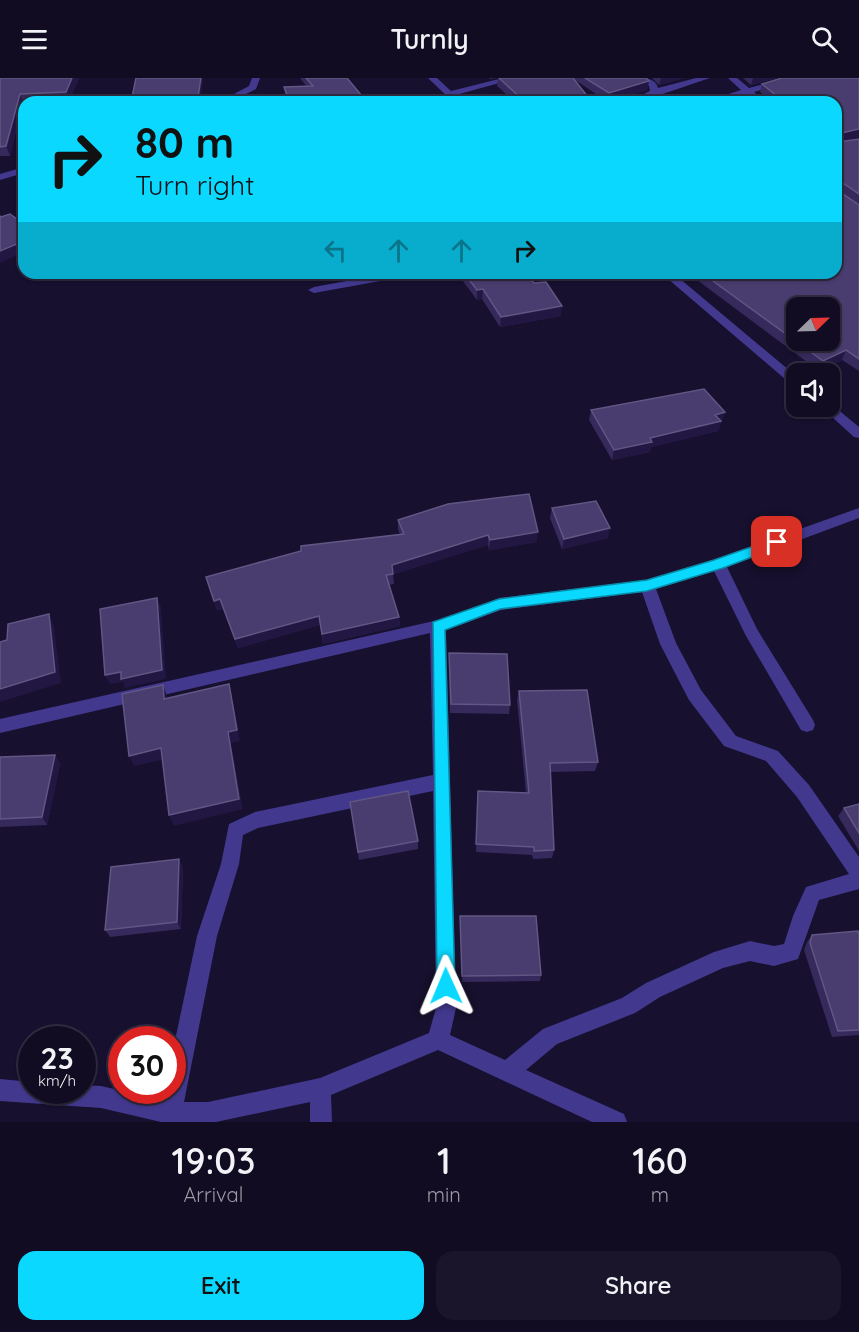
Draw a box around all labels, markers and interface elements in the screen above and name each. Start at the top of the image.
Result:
text: Turnly [390,22,469,56]
icon: menu [18,23,51,56]
icon: search [808,23,841,56]
text: 80 m [135,116,234,169]
icon: right [36,120,114,198]
text: Turn right [135,168,254,202]
icon: left [319,234,352,267]
icon: ahead [382,234,415,267]
icon: ahead [445,234,478,267]
icon: right [508,234,541,267]
north arrow [786,297,840,351]
map controls [786,297,840,417]
button: sound [786,363,840,417]
pin [751,516,802,567]
icon: arrive [760,525,793,558]
position arrow [414,954,478,1018]
speed limit sign: 30 [108,1026,186,1104]
text: 23 [40,1039,74,1077]
text: km/h [38,1071,76,1090]
text: 19:03 [171,1138,255,1183]
text: 1 [437,1138,451,1183]
text: 160 [632,1138,688,1183]
text: Arrival [183,1182,243,1207]
text: min [427,1182,461,1207]
text: m [651,1182,669,1207]
button: Exit [18,1251,424,1320]
button: Share [436,1251,841,1320]

